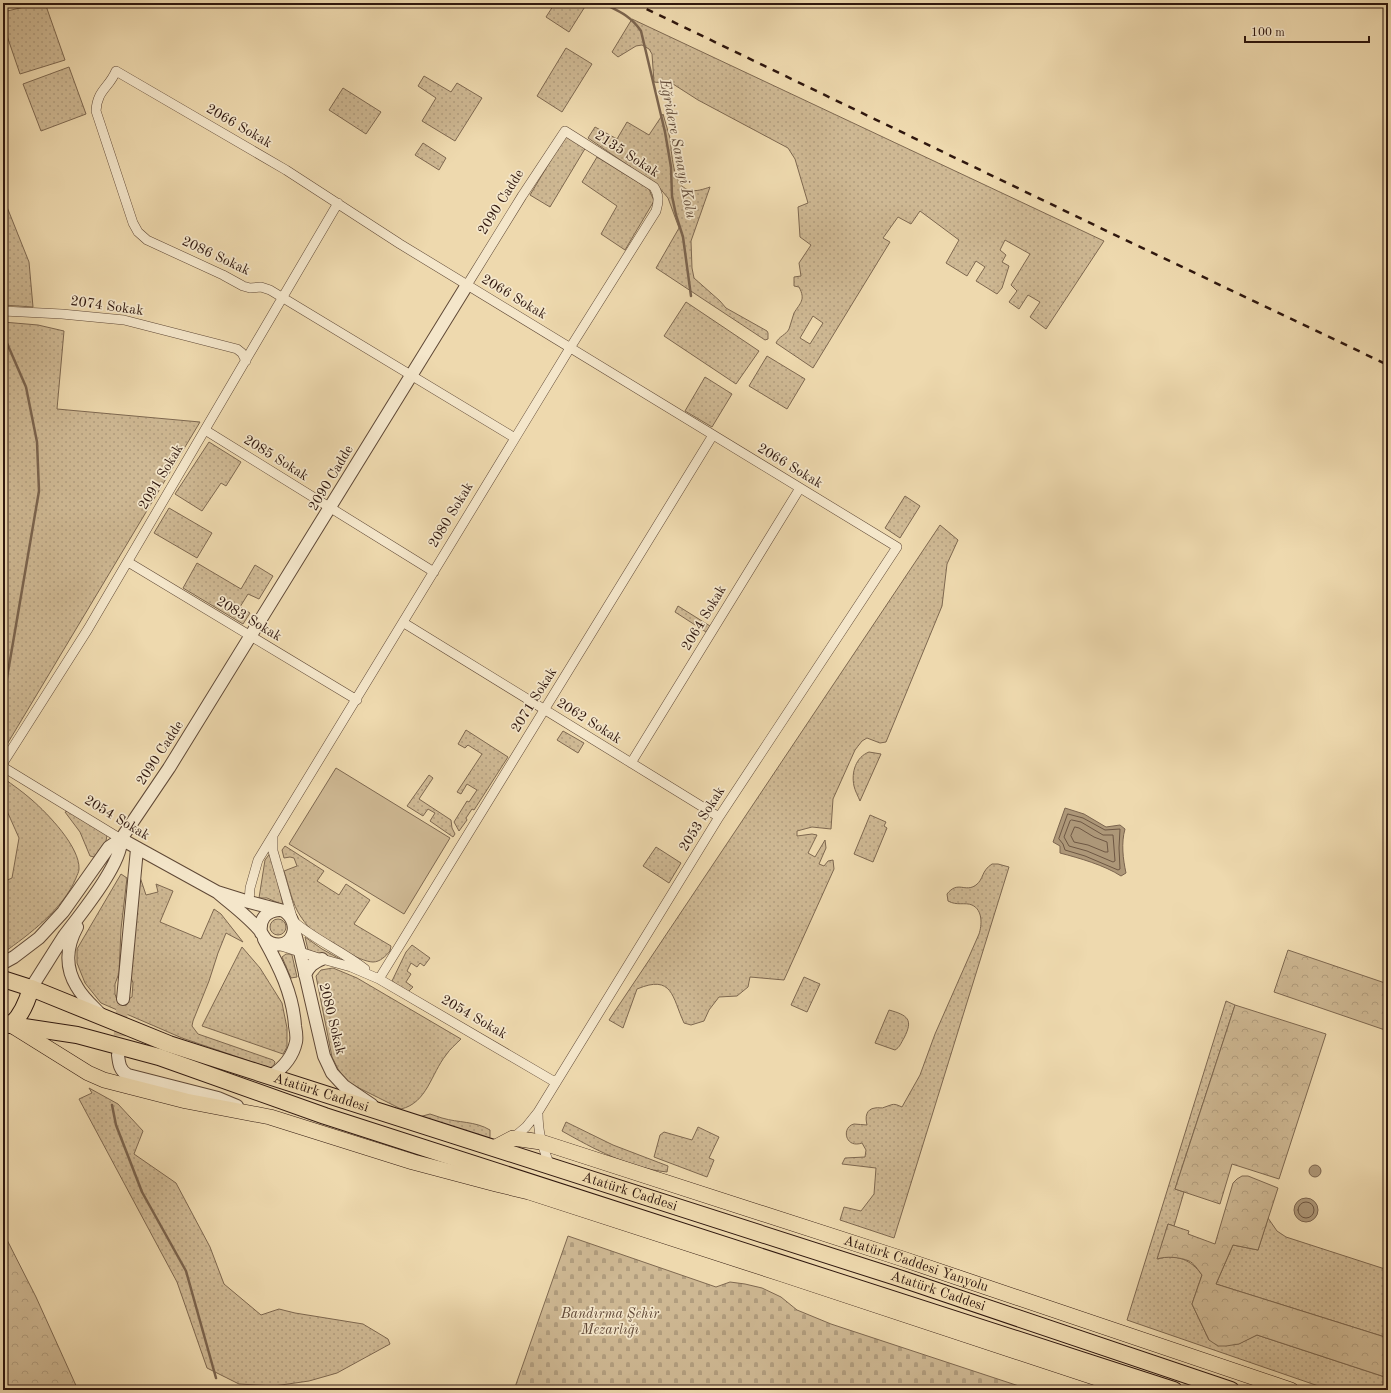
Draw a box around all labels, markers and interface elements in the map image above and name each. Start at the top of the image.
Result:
scale bar [1245,18,1369,44]
text: 100 m [1251,27,1285,39]
water label: Eğridere Sanayi Kolu [656,77,698,221]
street label: 2066 Sokak [204,102,274,150]
street label: 2135 Sokak [592,128,662,180]
street label: 2090 Cadde [476,167,526,237]
street label: 2086 Sokak [180,234,252,278]
street label: 2066 Sokak [479,272,549,322]
street label: 2074 Sokak [70,294,144,318]
street label: 2085 Sokak [241,433,311,483]
street label: 2066 Sokak [755,441,825,491]
street label: 2091 Sokak [136,442,186,512]
street label: 2090 Cadde [306,443,356,513]
street label: 2080 Sokak [426,480,476,550]
street label: 2064 Sokak [679,583,729,653]
street label: 2083 Sokak [214,594,284,644]
street label: 2071 Sokak [509,665,559,735]
street label: 2062 Sokak [554,696,624,746]
street label: 2090 Cadde [134,718,186,788]
street label: 2053 Sokak [677,784,727,854]
street label: 2054 Sokak [82,793,152,843]
street label: 2080 Sokak [316,982,348,1056]
street label: 2054 Sokak [439,993,509,1041]
street label: Atatürk Caddesi [272,1071,371,1115]
street label: Atatürk Caddesi [580,1170,679,1213]
street label: Atatürk Caddesi Yanyolu [841,1233,991,1295]
street label: Atatürk Caddesi [888,1269,988,1315]
park label: Bandırma Şehir Mezarlığı [560,1307,660,1338]

